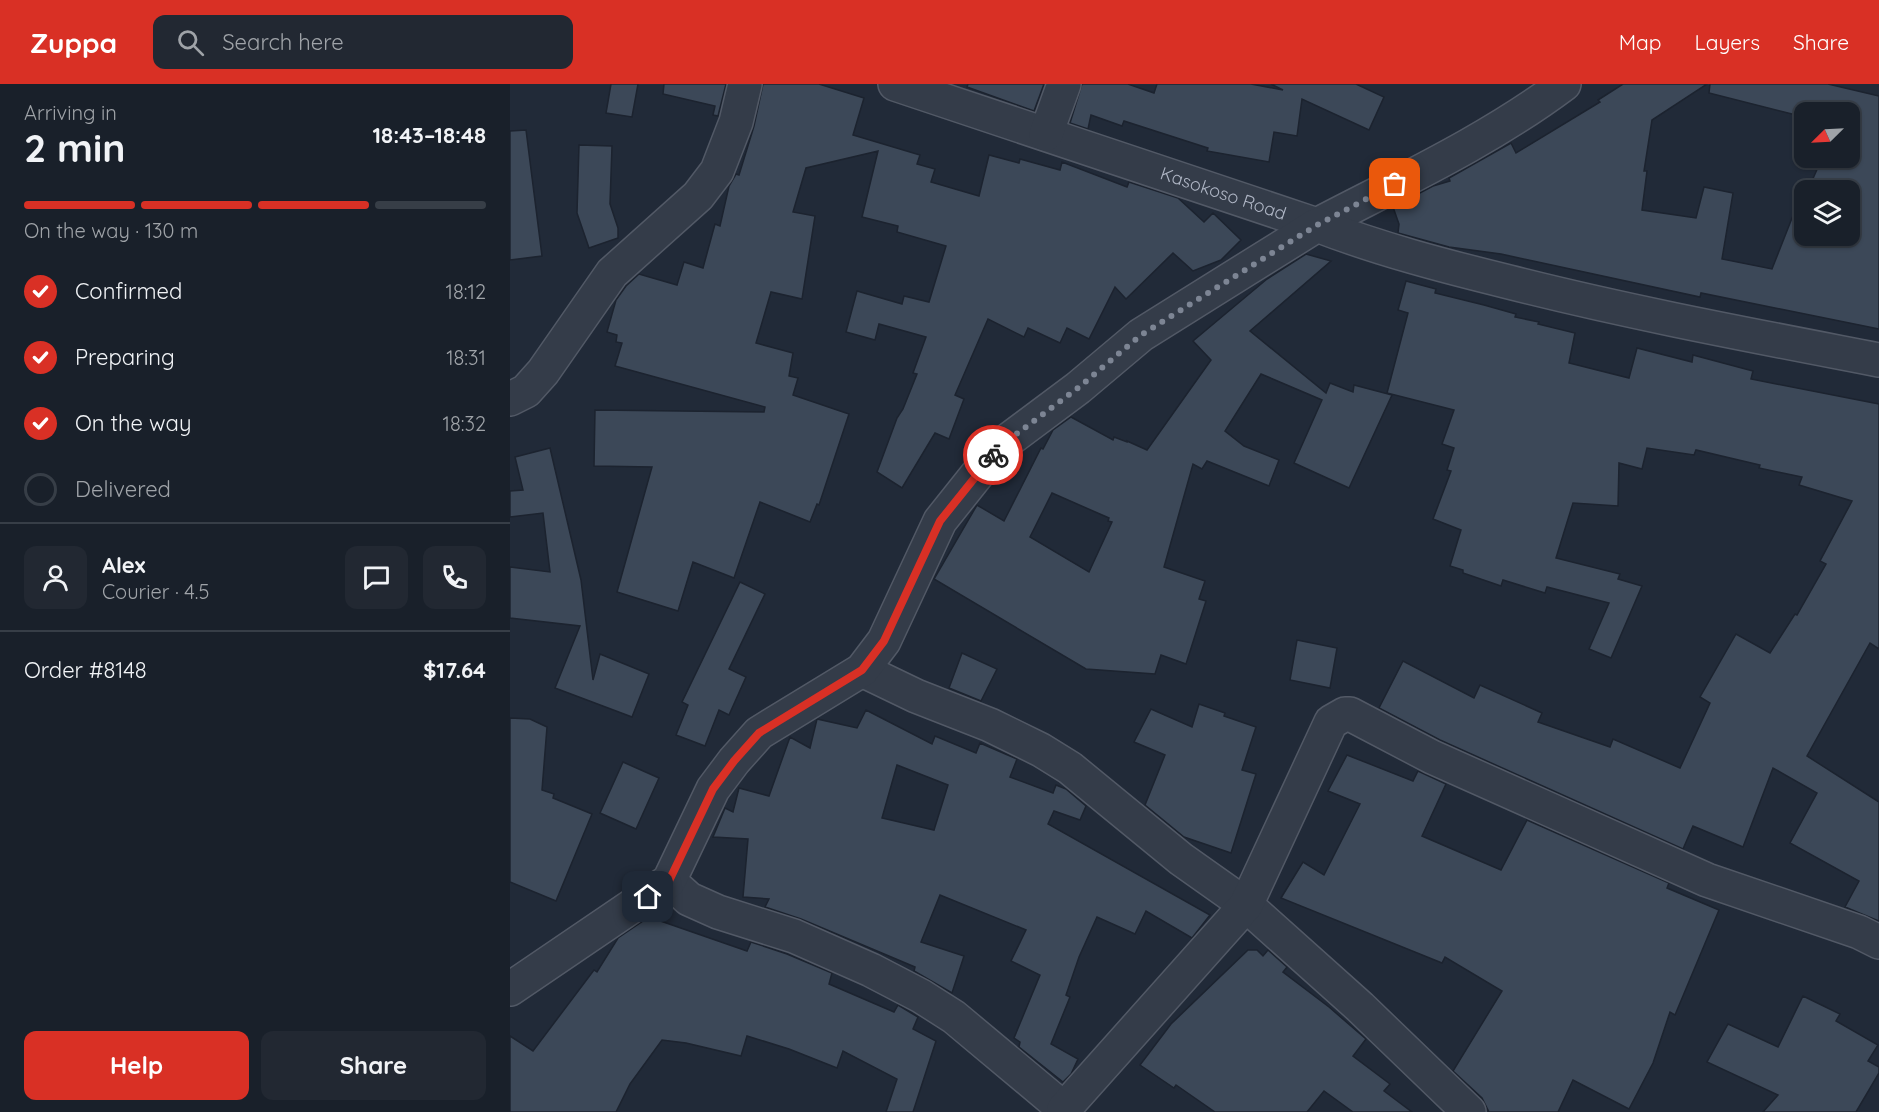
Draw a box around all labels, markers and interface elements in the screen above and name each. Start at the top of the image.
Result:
search box [153,15,573,69]
text: Zuppa [30,25,117,60]
icon: search [174,26,207,59]
text: Search here [222,28,344,56]
text: Map [1619,29,1662,55]
text: Layers [1695,29,1760,55]
text: Share [1793,29,1849,55]
text: Arriving in [24,100,117,125]
north arrow [1794,102,1860,168]
map controls [1794,102,1860,246]
text: 18:43–18:48 [373,121,486,149]
text: 2 min [24,123,126,172]
pin [1369,158,1420,209]
street label: Kasokoso Road [1157,161,1289,225]
icon: bag [1378,167,1411,200]
button: layers [1794,180,1860,246]
text: On the way · 130 m [24,218,198,243]
icon: check [24,275,57,308]
text: Confirmed [75,277,182,305]
text: 18:12 [446,279,486,304]
icon: check [24,341,57,374]
text: Preparing [75,343,175,371]
text: 18:31 [446,345,486,370]
icon: check [24,407,57,440]
text: On the way [75,409,191,437]
text: 18:32 [443,411,486,436]
courier [963,425,1023,485]
icon: bike [977,439,1010,472]
text: Delivered [75,475,171,503]
button: person [24,546,87,609]
button: chat [345,546,408,609]
button: phone [423,546,486,609]
text: Alex [102,551,145,579]
text: Courier · 4.5 [102,579,209,604]
text: Order #8148 [24,656,147,684]
text: $17.64 [423,656,486,684]
pin [622,871,673,922]
icon: home [631,880,664,913]
button: Help [24,1031,249,1100]
button: Share [261,1031,486,1100]

